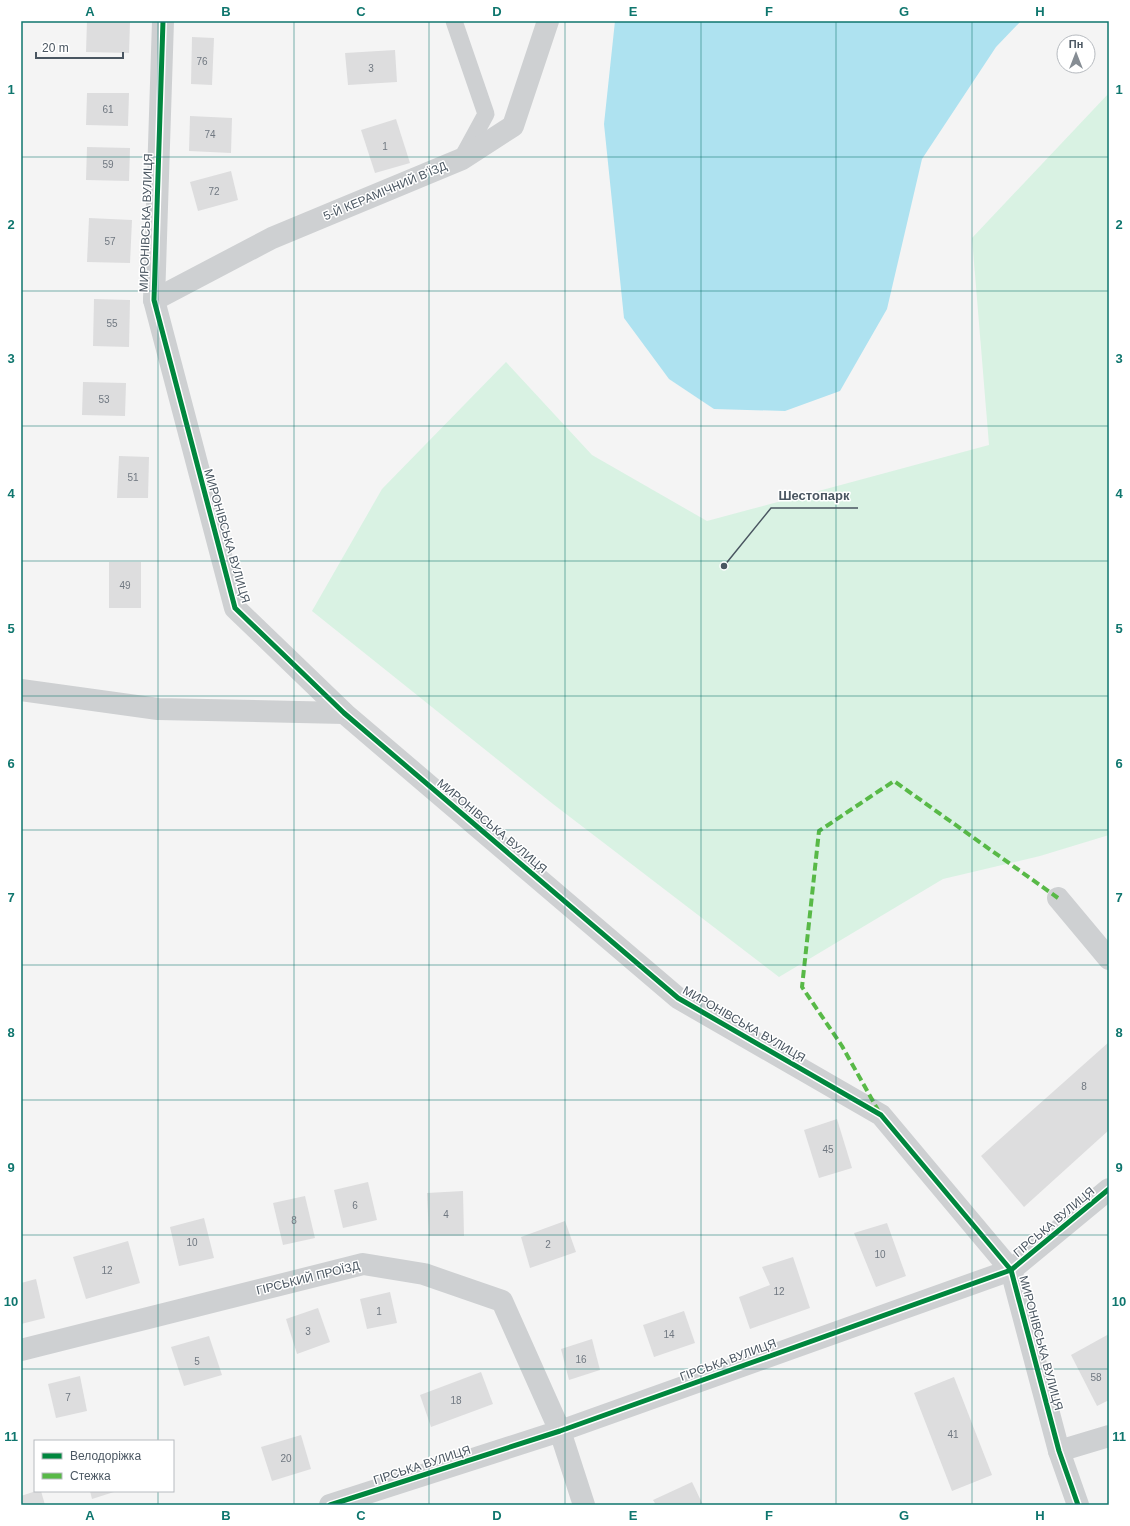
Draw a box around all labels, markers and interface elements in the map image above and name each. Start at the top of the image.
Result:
text: A [85,4,95,19]
text: B [221,4,231,19]
text: C [356,4,366,19]
text: D [492,4,502,19]
text: E [629,4,638,19]
text: F [765,4,773,19]
text: G [899,4,909,19]
text: H [1035,4,1045,19]
scale bar [36,34,123,60]
north arrow [1056,34,1096,74]
text: Пн [1069,38,1083,50]
text: 20 m [42,41,69,55]
house number: 76 [196,56,208,67]
house number: 3 [368,63,374,74]
text: 1 [7,82,15,97]
text: 1 [1115,82,1123,97]
house number: 61 [102,104,114,115]
house number: 74 [204,129,216,140]
house number: 1 [382,141,388,152]
street label: МИРОНІВСЬКА ВУЛИЦЯ [137,153,155,293]
street label: 5-Й КЕРАМІЧНИЙ В’ЇЗД [321,158,449,223]
house number: 59 [102,159,114,170]
house number: 72 [208,186,220,197]
text: 2 [7,217,15,232]
text: 2 [1115,217,1123,232]
house number: 57 [104,236,116,247]
house number: 55 [106,318,118,329]
text: 3 [7,351,15,366]
text: 3 [1115,351,1123,366]
house number: 53 [98,394,110,405]
street label: МИРОНІВСЬКА ВУЛИЦЯ [201,467,253,605]
house number: 51 [127,472,139,483]
callout: Шестопарк [771,483,858,508]
text: 4 [7,486,15,501]
text: 4 [1115,486,1123,501]
text: Шестопарк [778,488,850,503]
house number: 49 [119,580,131,591]
text: 5 [7,621,15,636]
text: 5 [1115,621,1123,636]
text: 6 [7,756,15,771]
text: 6 [1115,756,1123,771]
street label: МИРОНІВСЬКА ВУЛИЦЯ [434,776,550,876]
text: 7 [7,890,15,905]
text: 7 [1115,890,1123,905]
street label: МИРОНІВСЬКА ВУЛИЦЯ [680,983,808,1065]
text: 8 [7,1025,15,1040]
text: 8 [1115,1025,1123,1040]
house number: 8 [1081,1081,1087,1092]
house number: 45 [822,1144,834,1155]
text: 9 [7,1160,15,1175]
text: 9 [1115,1160,1123,1175]
street label: ГІРСЬКА ВУЛИЦЯ [1011,1184,1097,1260]
house number: 6 [352,1200,358,1211]
house number: 4 [443,1209,449,1220]
house number: 8 [291,1215,297,1226]
house number: 10 [186,1237,198,1248]
house number: 2 [545,1239,551,1250]
house number: 10 [874,1249,886,1260]
street label: ГІРСЬКИЙ ПРОЇЗД [255,1257,361,1298]
house number: 12 [101,1265,113,1276]
street label: МИРОНІВСЬКА ВУЛИЦЯ [1016,1274,1066,1412]
house number: 12 [773,1286,785,1297]
text: 10 [4,1294,18,1309]
text: 10 [1112,1294,1126,1309]
house number: 1 [376,1306,382,1317]
house number: 3 [305,1326,311,1337]
house number: 14 [663,1329,675,1340]
street label: ГІРСЬКА ВУЛИЦЯ [678,1336,778,1384]
house number: 16 [575,1354,587,1365]
house number: 5 [194,1356,200,1367]
house number: 58 [1090,1372,1102,1383]
house number: 7 [65,1392,71,1403]
house number: 18 [450,1395,462,1406]
text: 11 [4,1429,18,1444]
house number: 41 [947,1429,959,1440]
text: 11 [1112,1429,1126,1444]
legend [34,1440,174,1492]
street label: ГІРСЬКА ВУЛИЦЯ [372,1443,472,1487]
text: Велодоріжка [70,1449,141,1463]
house number: 20 [280,1453,292,1464]
text: Стежка [70,1469,111,1483]
text: A [85,1508,95,1523]
text: B [221,1508,231,1523]
text: C [356,1508,366,1523]
text: D [492,1508,502,1523]
text: E [629,1508,638,1523]
text: F [765,1508,773,1523]
text: G [899,1508,909,1523]
text: H [1035,1508,1045,1523]

